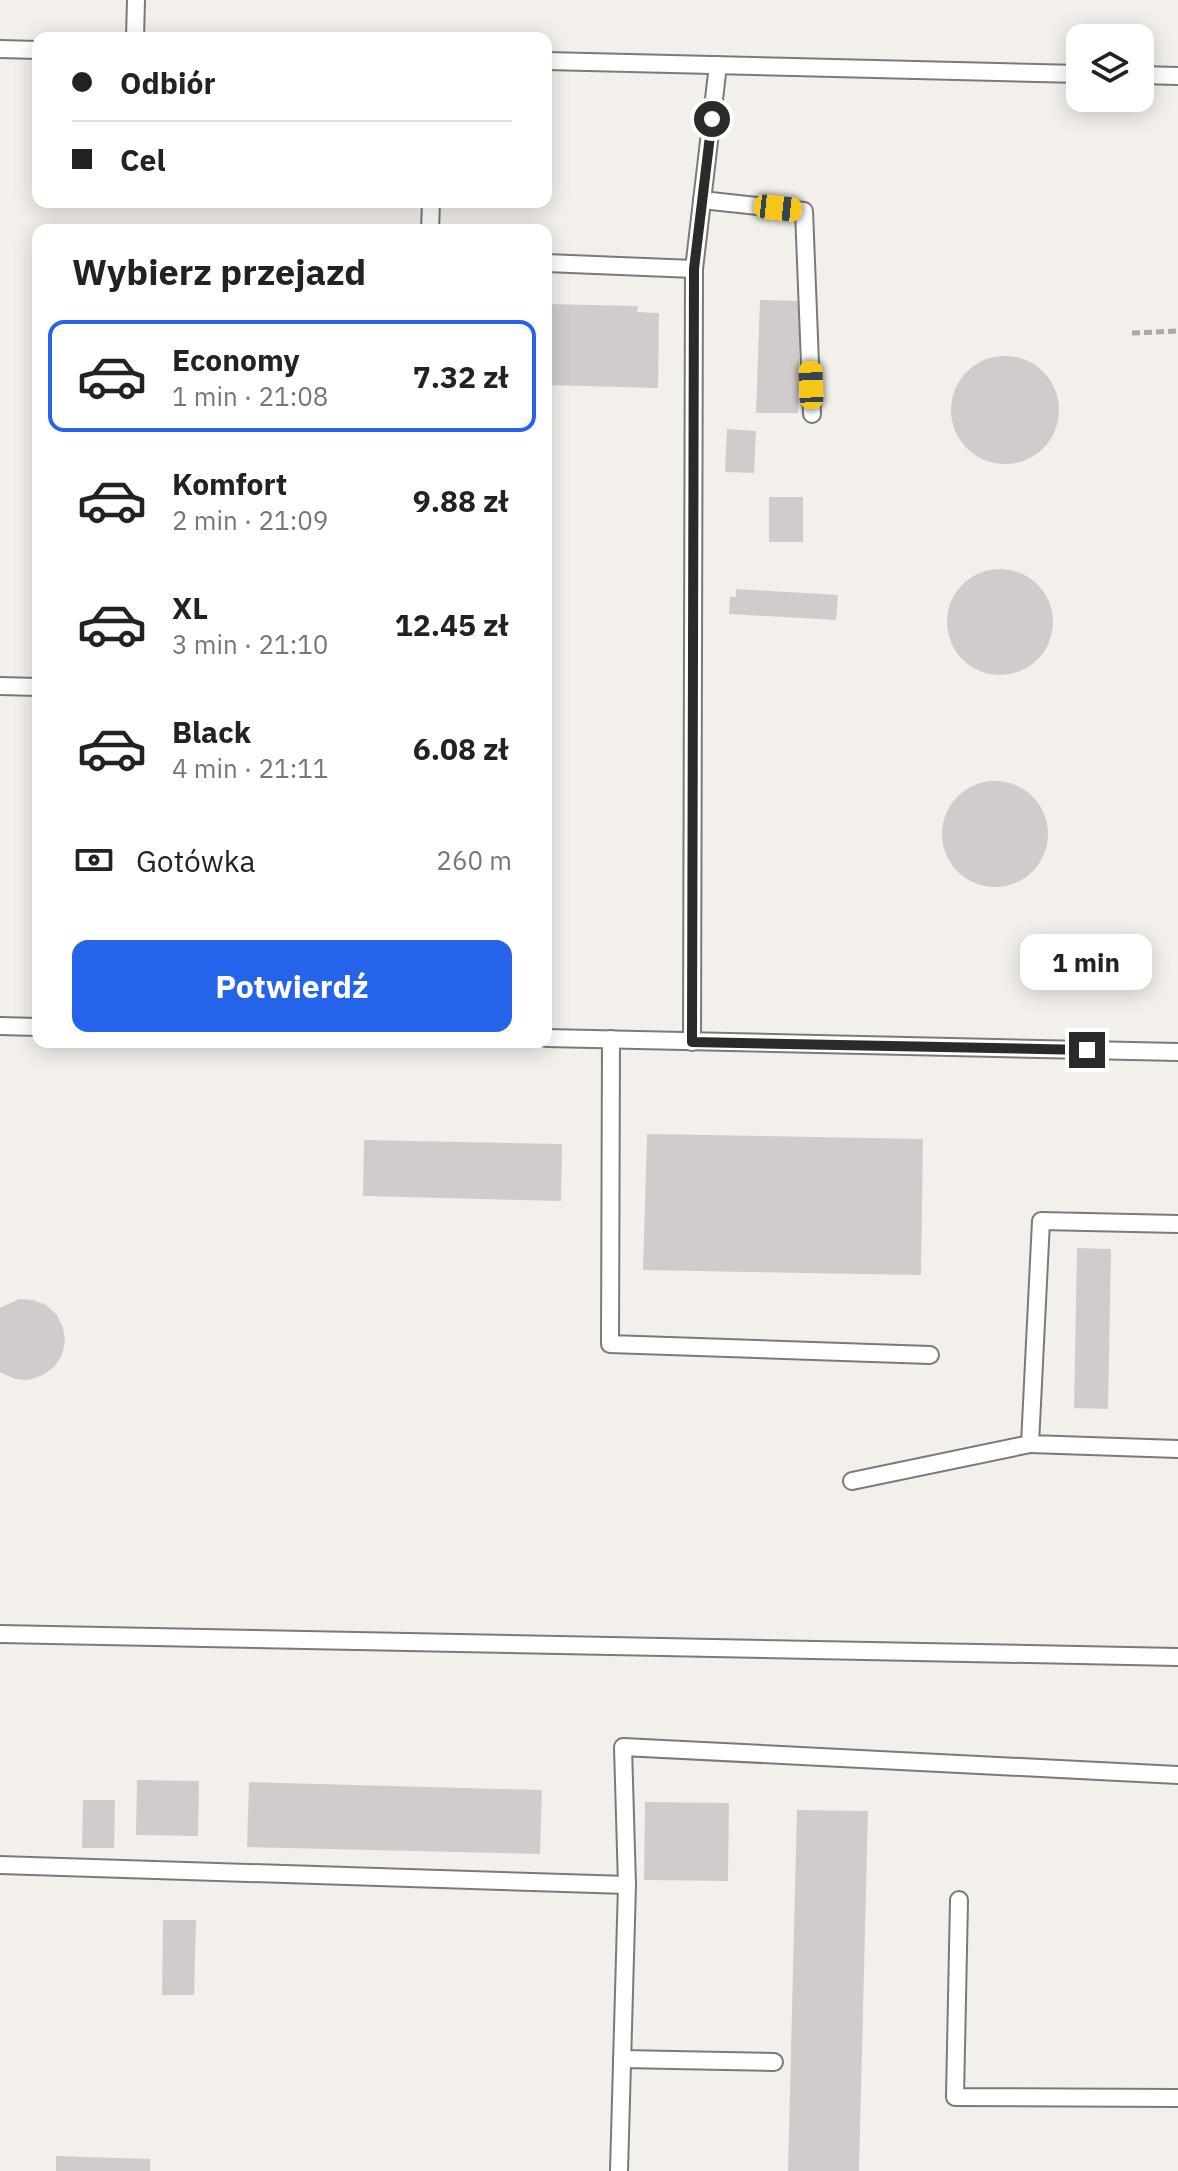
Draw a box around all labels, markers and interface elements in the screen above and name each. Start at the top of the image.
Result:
map controls [1066,24,1154,112]
button: layers [1066,24,1154,112]
text: Odbiór [120,63,216,102]
route start [694,101,730,137]
text: Cel [120,140,165,179]
car [753,194,803,222]
text: Wybierz przejazd [72,248,366,295]
icon: car [76,340,148,412]
text: Economy [172,340,300,379]
text: 7.32 zł [413,357,508,396]
car [798,361,824,409]
text: 1 min · 21:08 [172,379,328,413]
icon: car [76,464,148,536]
text: Komfort [172,464,287,503]
text: 9.88 zł [413,481,508,520]
text: 2 min · 21:09 [172,503,328,537]
icon: car [76,588,148,660]
text: XL [172,588,208,627]
text: 12.45 zł [395,605,508,644]
text: 3 min · 21:10 [172,627,328,661]
icon: car [76,712,148,784]
text: Black [172,712,251,751]
text: 6.08 zł [413,729,508,768]
text: 4 min · 21:11 [172,751,328,785]
icon: cash [72,838,116,882]
text: Gotówka [136,841,255,880]
text: 260 m [436,843,512,877]
callout: 1 min [1021,934,1153,990]
button: Potwierdź [72,940,512,1032]
text: 1 min [1052,945,1120,979]
route end [1069,1032,1105,1068]

